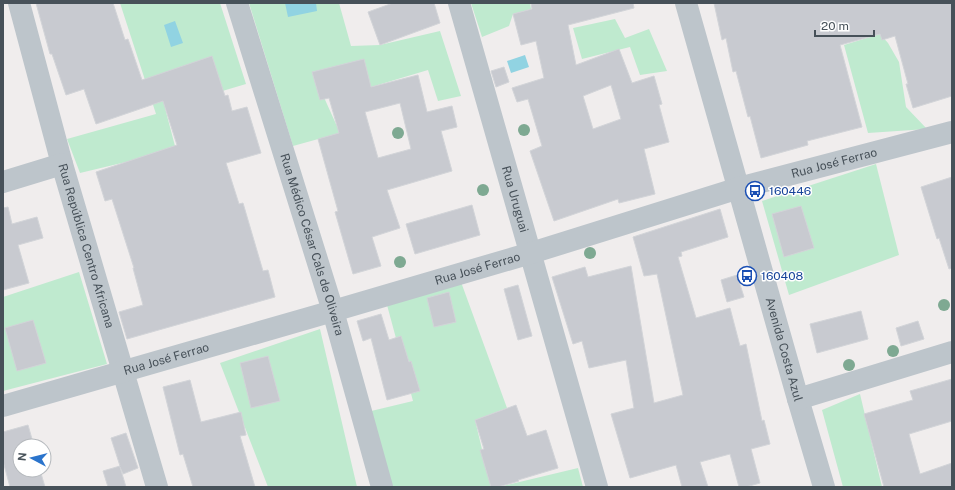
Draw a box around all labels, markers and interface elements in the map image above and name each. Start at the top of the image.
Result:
scale bar [815,12,874,38]
text: 20 m [821,19,849,33]
street label: Rua José Ferrao [790,145,879,181]
street label: Rua Médico César Cals de Oliveira [277,152,347,337]
street label: Rua República Centro Africana [55,162,117,330]
street label: Rua Uruguai [499,164,531,234]
bus stop icon: 160446 [744,180,766,202]
place label: 160446 [769,184,811,198]
street label: Rua José Ferrao [433,250,522,288]
bus stop icon: 160408 [736,265,758,287]
place label: 160408 [761,269,803,283]
street label: Avenida Costa Azul [763,296,805,403]
street label: Rua José Ferrao [122,340,211,378]
north arrow [12,438,52,478]
text: N [16,452,29,462]

